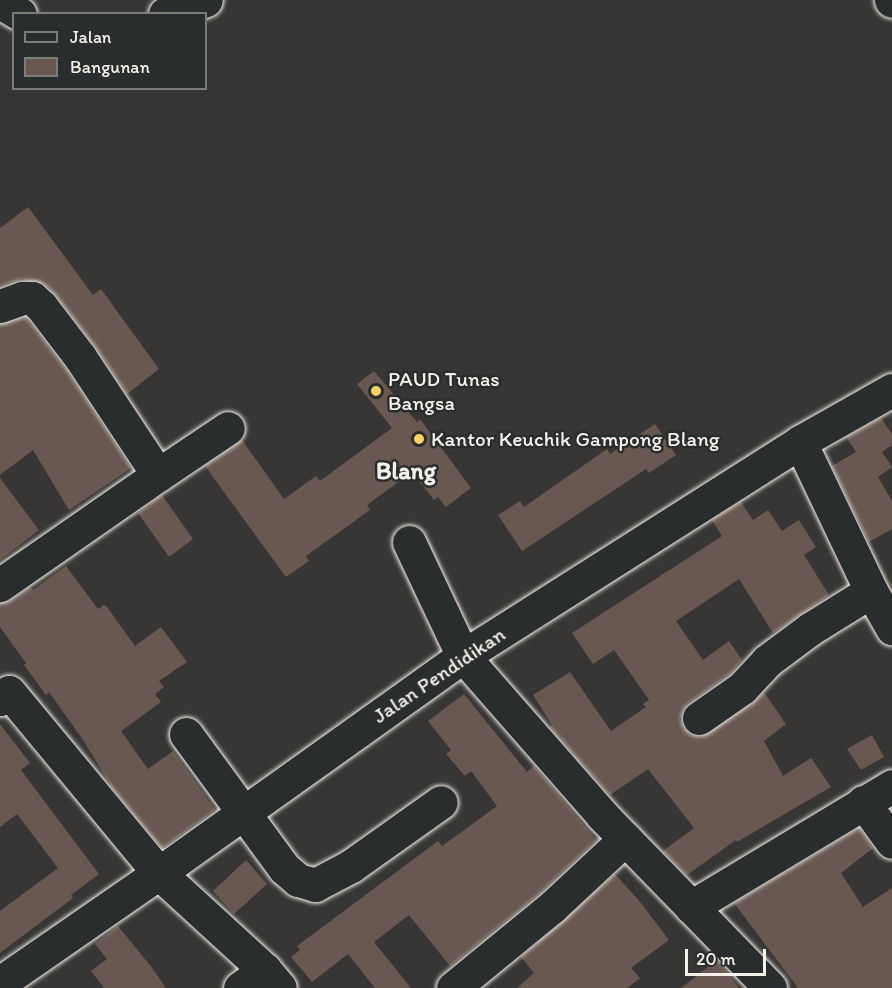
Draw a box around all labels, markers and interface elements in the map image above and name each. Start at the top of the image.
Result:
legend [12,12,207,90]
text: Jalan [70,26,111,48]
text: Bangunan [70,56,150,78]
place label: PAUD Tunas Bangsa [388,366,498,416]
marker: PAUD Tunas Bangsa [369,384,383,398]
place label: Kantor Keuchik Gampong Blang [431,426,719,452]
marker: Kantor Keuchik Gampong Blang [412,432,426,446]
district label: Blang [376,457,436,485]
street label: Jalan Pendidikan [369,622,509,728]
scale bar [688,937,769,975]
text: 20 m [696,948,736,970]

